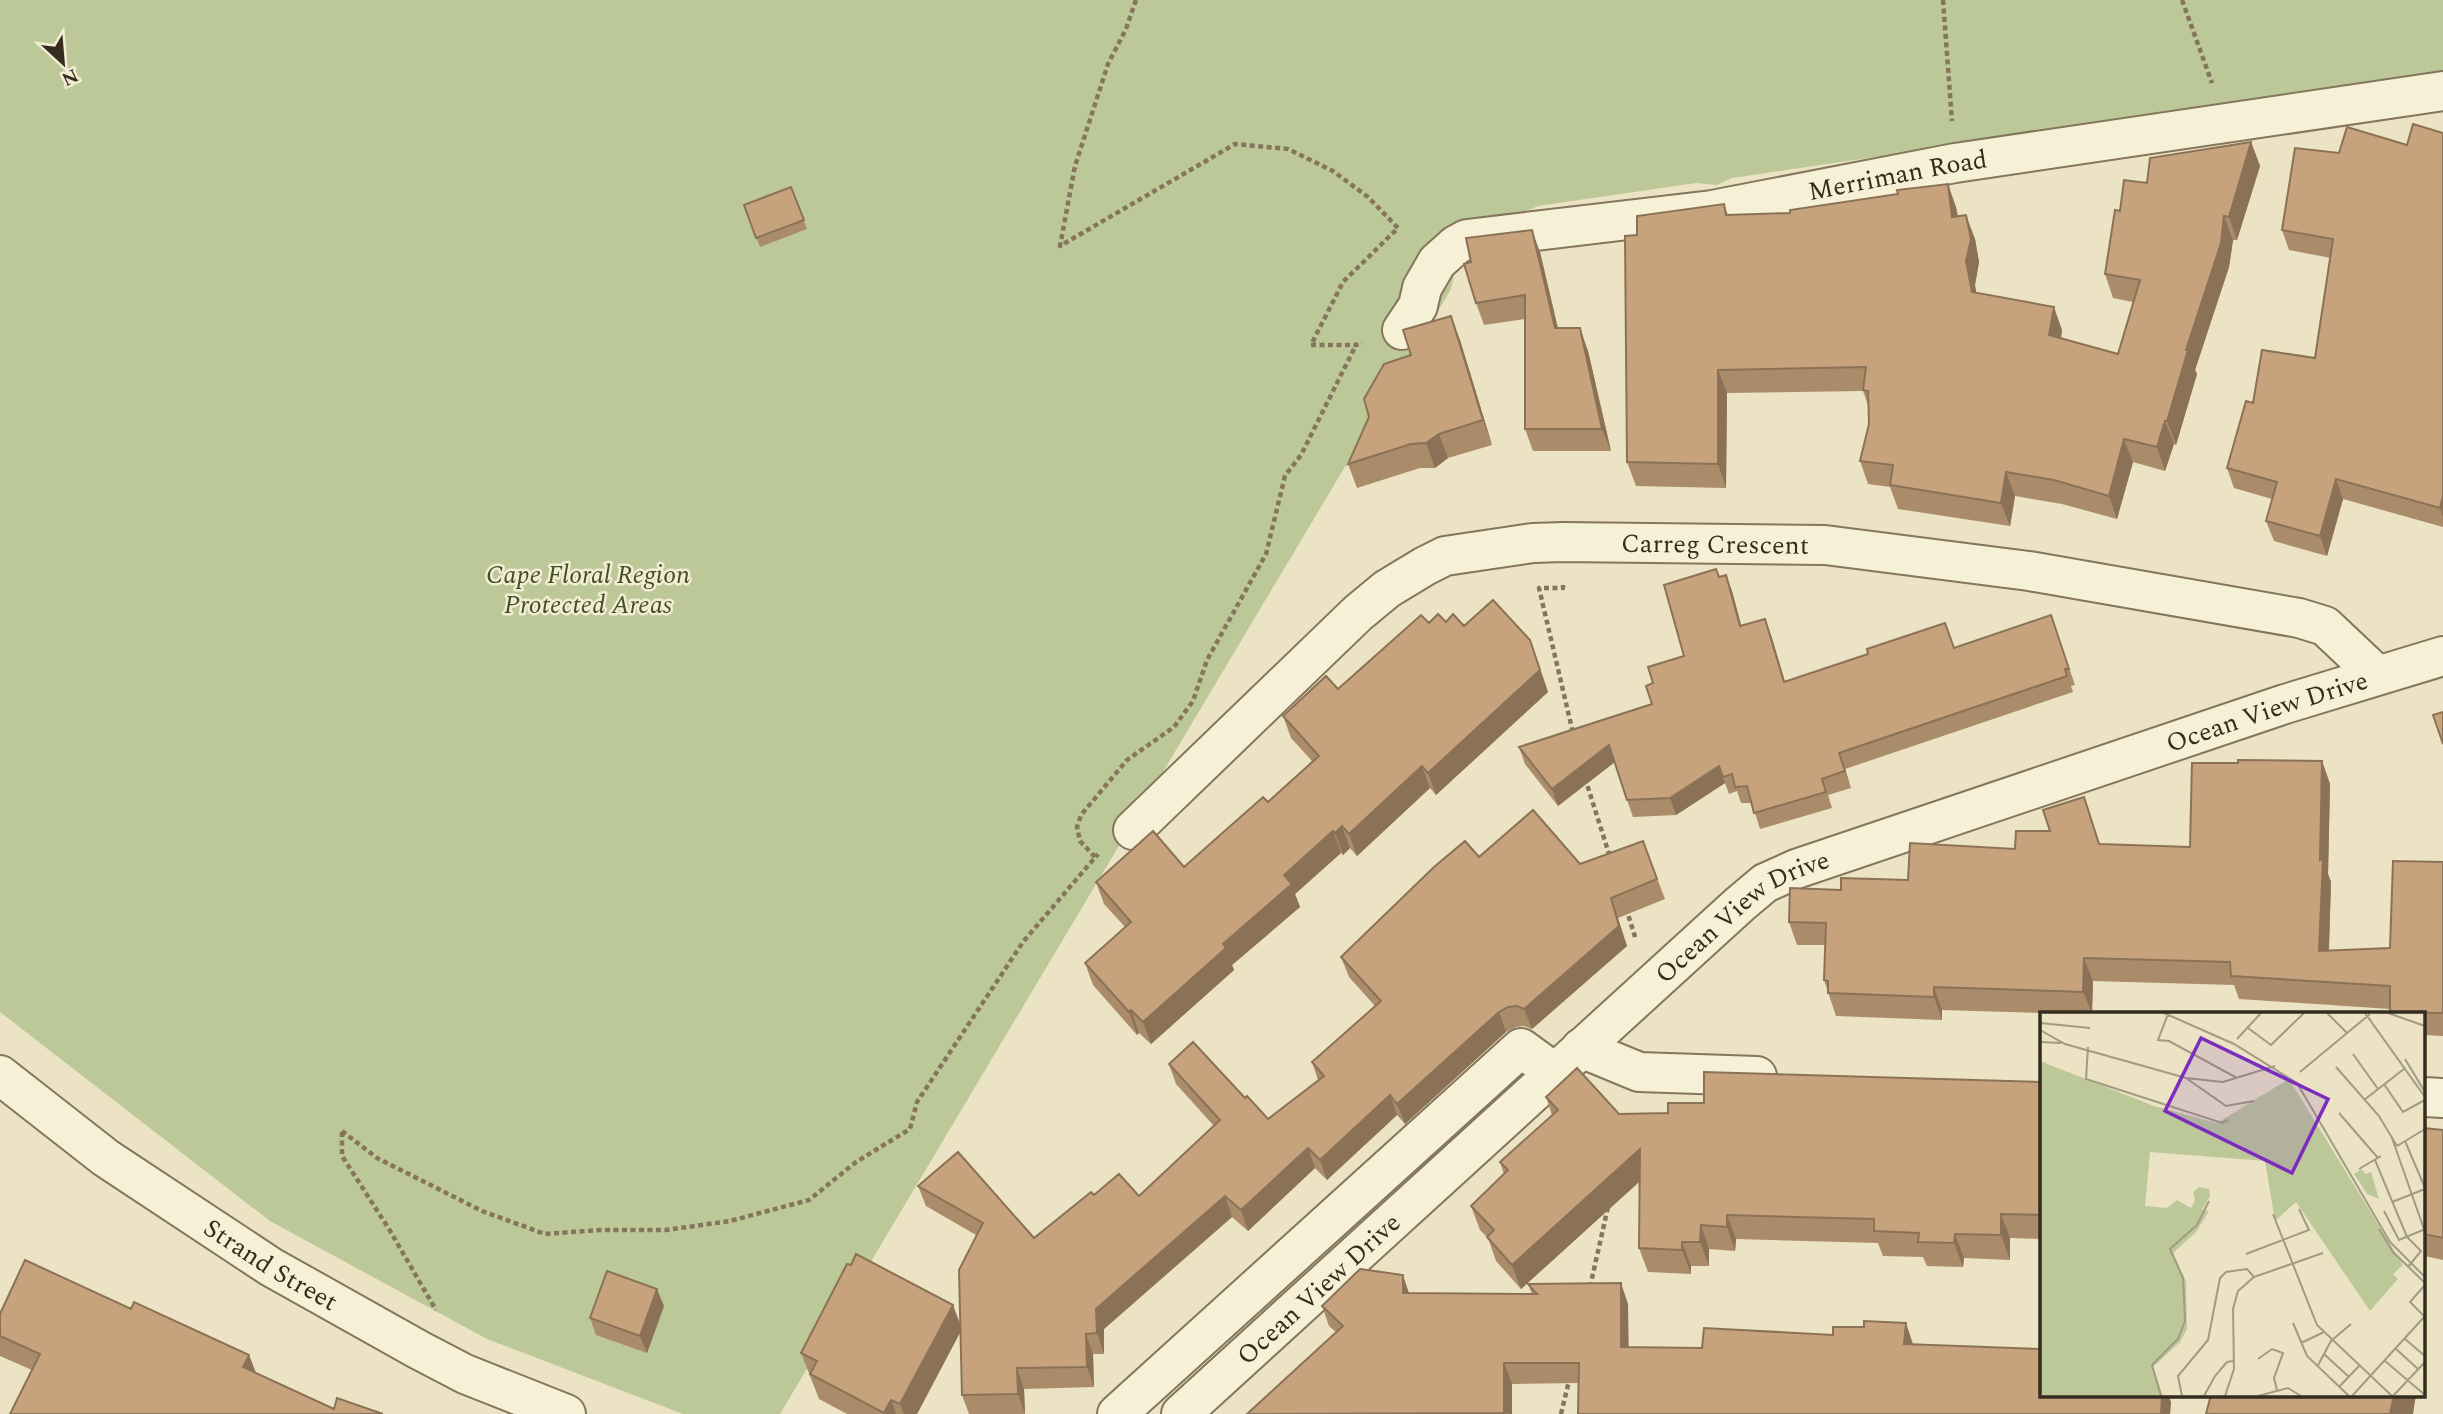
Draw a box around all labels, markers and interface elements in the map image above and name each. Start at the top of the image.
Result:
north arrow [28,28,98,98]
text: N [56,60,83,93]
street label: Merriman Road [1805,139,1990,212]
street label: Carreg Crescent [1621,524,1809,566]
park label: Cape Floral Region Protected Areas [486,555,690,625]
street label: Ocean View Drive [2161,661,2373,764]
street label: Ocean View Drive [1646,840,1835,994]
inset map [2040,1012,2426,1396]
street label: Ocean View Drive [1228,1204,1410,1375]
street label: Strand Street [195,1209,345,1322]

